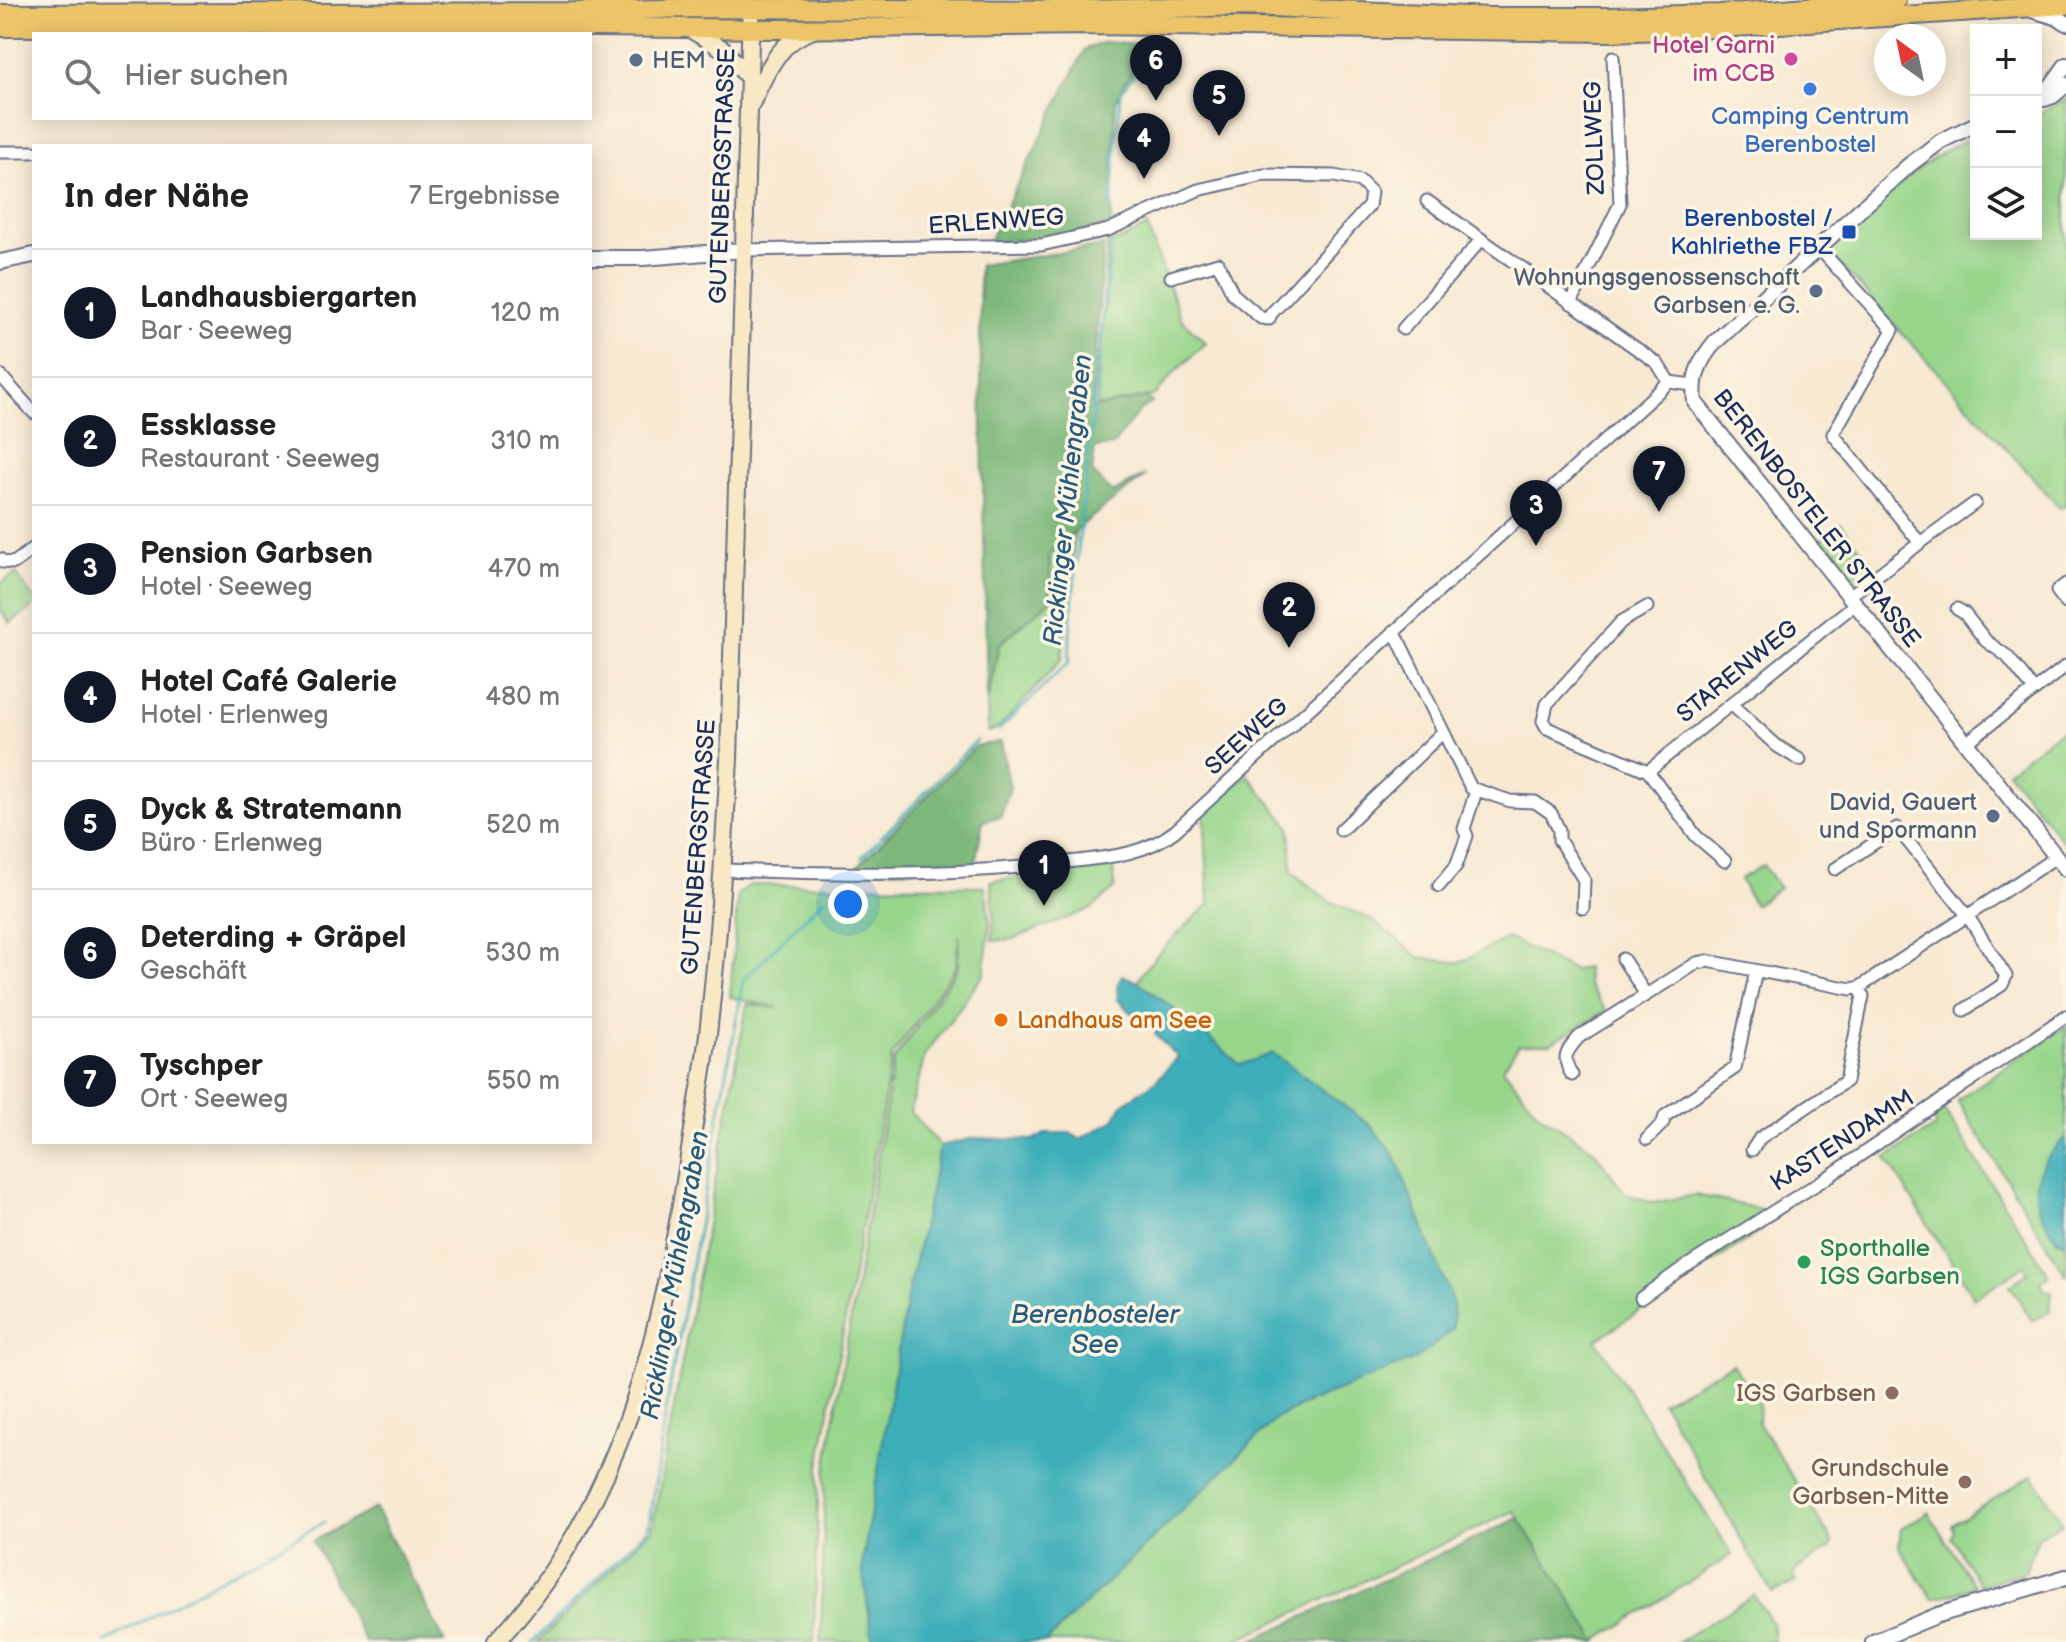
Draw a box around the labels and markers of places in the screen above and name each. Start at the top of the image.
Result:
place label: Hotel Garni im CCB [1652,31,1775,88]
pin: 6 [1130,35,1182,101]
place label: HEM [652,46,706,75]
marker: Hotel Garni im CCB [1782,50,1800,68]
marker: HEM [627,51,645,69]
pin: 5 [1193,70,1245,136]
marker: Camping Centrum Berenbostel [1801,80,1819,98]
place label: Camping Centrum Berenbostel [1711,102,1909,159]
pin: 4 [1118,113,1170,179]
place label: Berenbostel / Kahlriethe FBZ [1670,204,1833,261]
marker: Berenbostel / Kahlriethe FBZ [1840,223,1858,241]
place label: Wohnungsgenossenschaft Garbsen e. G. [1513,263,1801,320]
marker: Wohnungsgenossenschaft Garbsen e. G. [1807,282,1825,300]
pin: 7 [1633,446,1685,512]
pin: 3 [1510,480,1562,546]
pin: 2 [1263,582,1315,648]
place label: David, Gauert und Spormann [1819,788,1978,845]
marker: David, Gauert und Spormann [1984,807,2002,825]
pin: 1 [1018,840,1070,906]
place label: Landhaus am See [1017,1006,1212,1035]
marker: Landhaus am See [992,1011,1010,1029]
place label: Sporthalle IGS Garbsen [1820,1234,1960,1291]
marker: Sporthalle IGS Garbsen [1795,1253,1813,1271]
place label: IGS Garbsen [1736,1379,1876,1408]
marker: IGS Garbsen [1883,1384,1901,1402]
place label: Grundschule Garbsen-Mitte [1792,1454,1949,1511]
marker: Grundschule Garbsen-Mitte [1956,1473,1974,1491]

